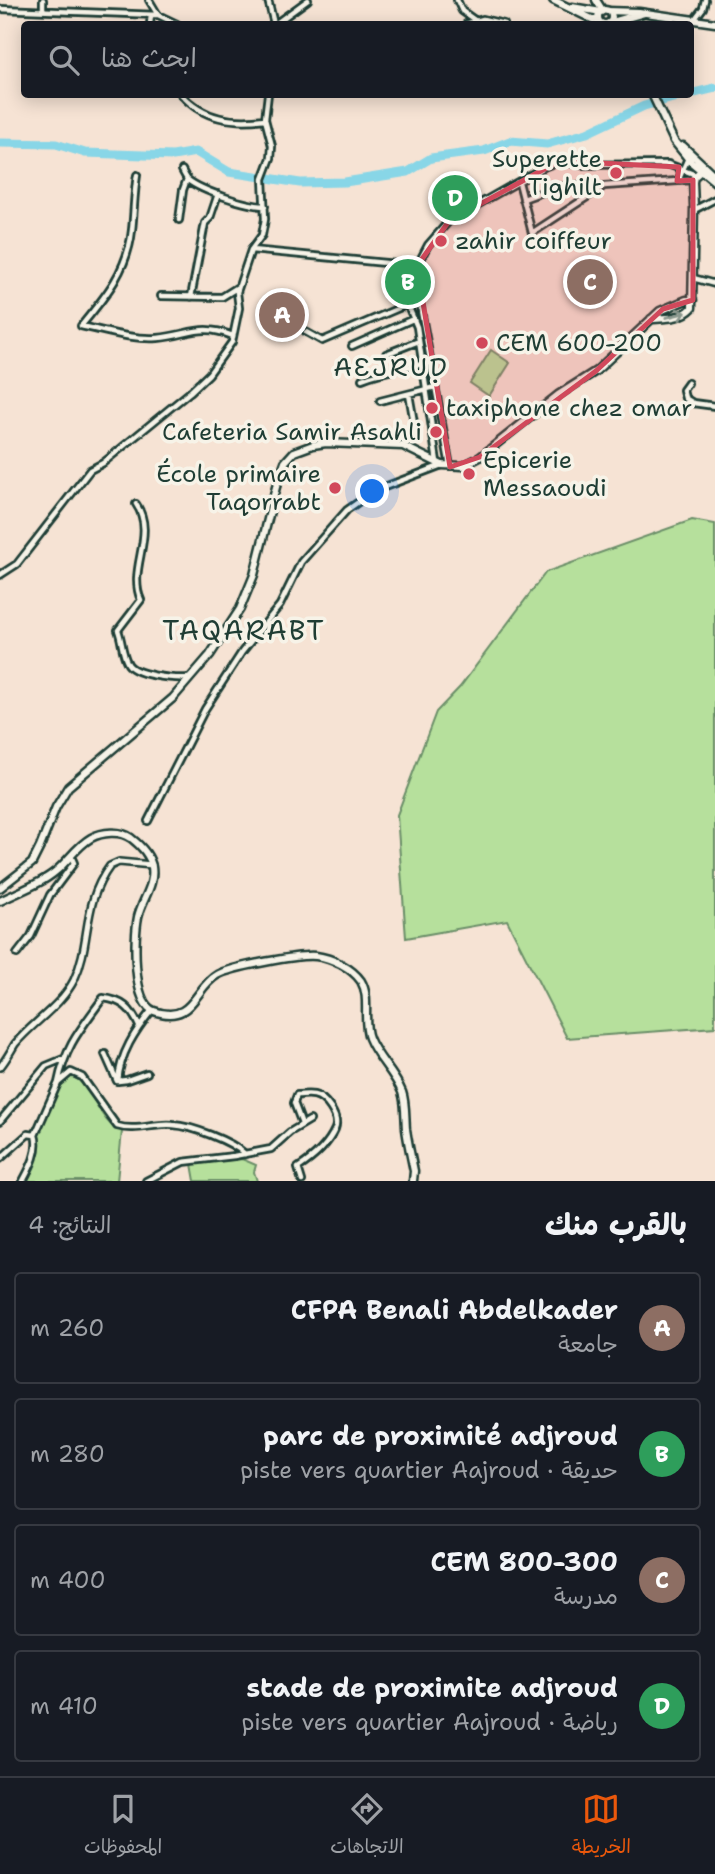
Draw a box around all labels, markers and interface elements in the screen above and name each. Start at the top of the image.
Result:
search box [21,21,694,98]
text: ابحث هنا [101,40,197,75]
icon: search [45,41,83,79]
place label: Superette Tighilt [492,143,602,203]
marker: Superette Tighilt [608,165,624,181]
pin: D [432,172,478,224]
place label: zahir coiffeur [455,225,612,257]
marker: zahir coiffeur [433,233,449,249]
pin: B [385,256,431,308]
pin: C [567,256,613,308]
pin: A [259,289,305,341]
one-way arrow [664,308,687,321]
place label: CEM 600-200 [496,327,662,359]
marker: CEM 600-200 [474,335,490,351]
district label: AƐJRUḌ [333,349,449,384]
place label: taxiphone chez omar [446,392,692,424]
marker: taxiphone chez omar [424,400,440,416]
place label: Cafeteria Samir Asahli [162,416,422,448]
marker: Cafeteria Samir Asahli [428,424,444,440]
place label: Epicerie Messaoudi [483,444,607,504]
place label: École primaire Taqorrabt [156,458,321,518]
marker: Epicerie Messaoudi [461,466,477,482]
your location [355,474,389,508]
marker: École primaire Taqorrabt [327,480,343,496]
district label: TAQARABT [162,611,326,649]
text: بالقرب منك [545,1204,687,1245]
text: النتائج: 4 [28,1210,111,1240]
text: CFPA Benali Abdelkader [291,1292,618,1327]
text: 260 m [30,1313,104,1343]
text: A [653,1313,671,1343]
text: جامعة [558,1329,618,1359]
text: parc de proximité adjroud [263,1418,618,1453]
text: 280 m [30,1439,105,1469]
text: B [655,1439,669,1469]
text: حديقة · piste vers quartier Aajroud [240,1455,618,1485]
text: CEM 800-300 [431,1544,618,1579]
text: 400 m [30,1565,106,1595]
text: C [655,1565,669,1595]
text: مدرسة [554,1581,618,1611]
text: stade de proximite adjroud [246,1670,618,1705]
text: 410 m [30,1691,98,1721]
text: D [654,1691,670,1721]
text: رياضة · piste vers quartier Aajroud [242,1707,618,1737]
tab: المحفوظات [84,1790,162,1863]
tab: الاتجاهات [330,1790,404,1863]
tab: الخريطة [572,1790,631,1863]

